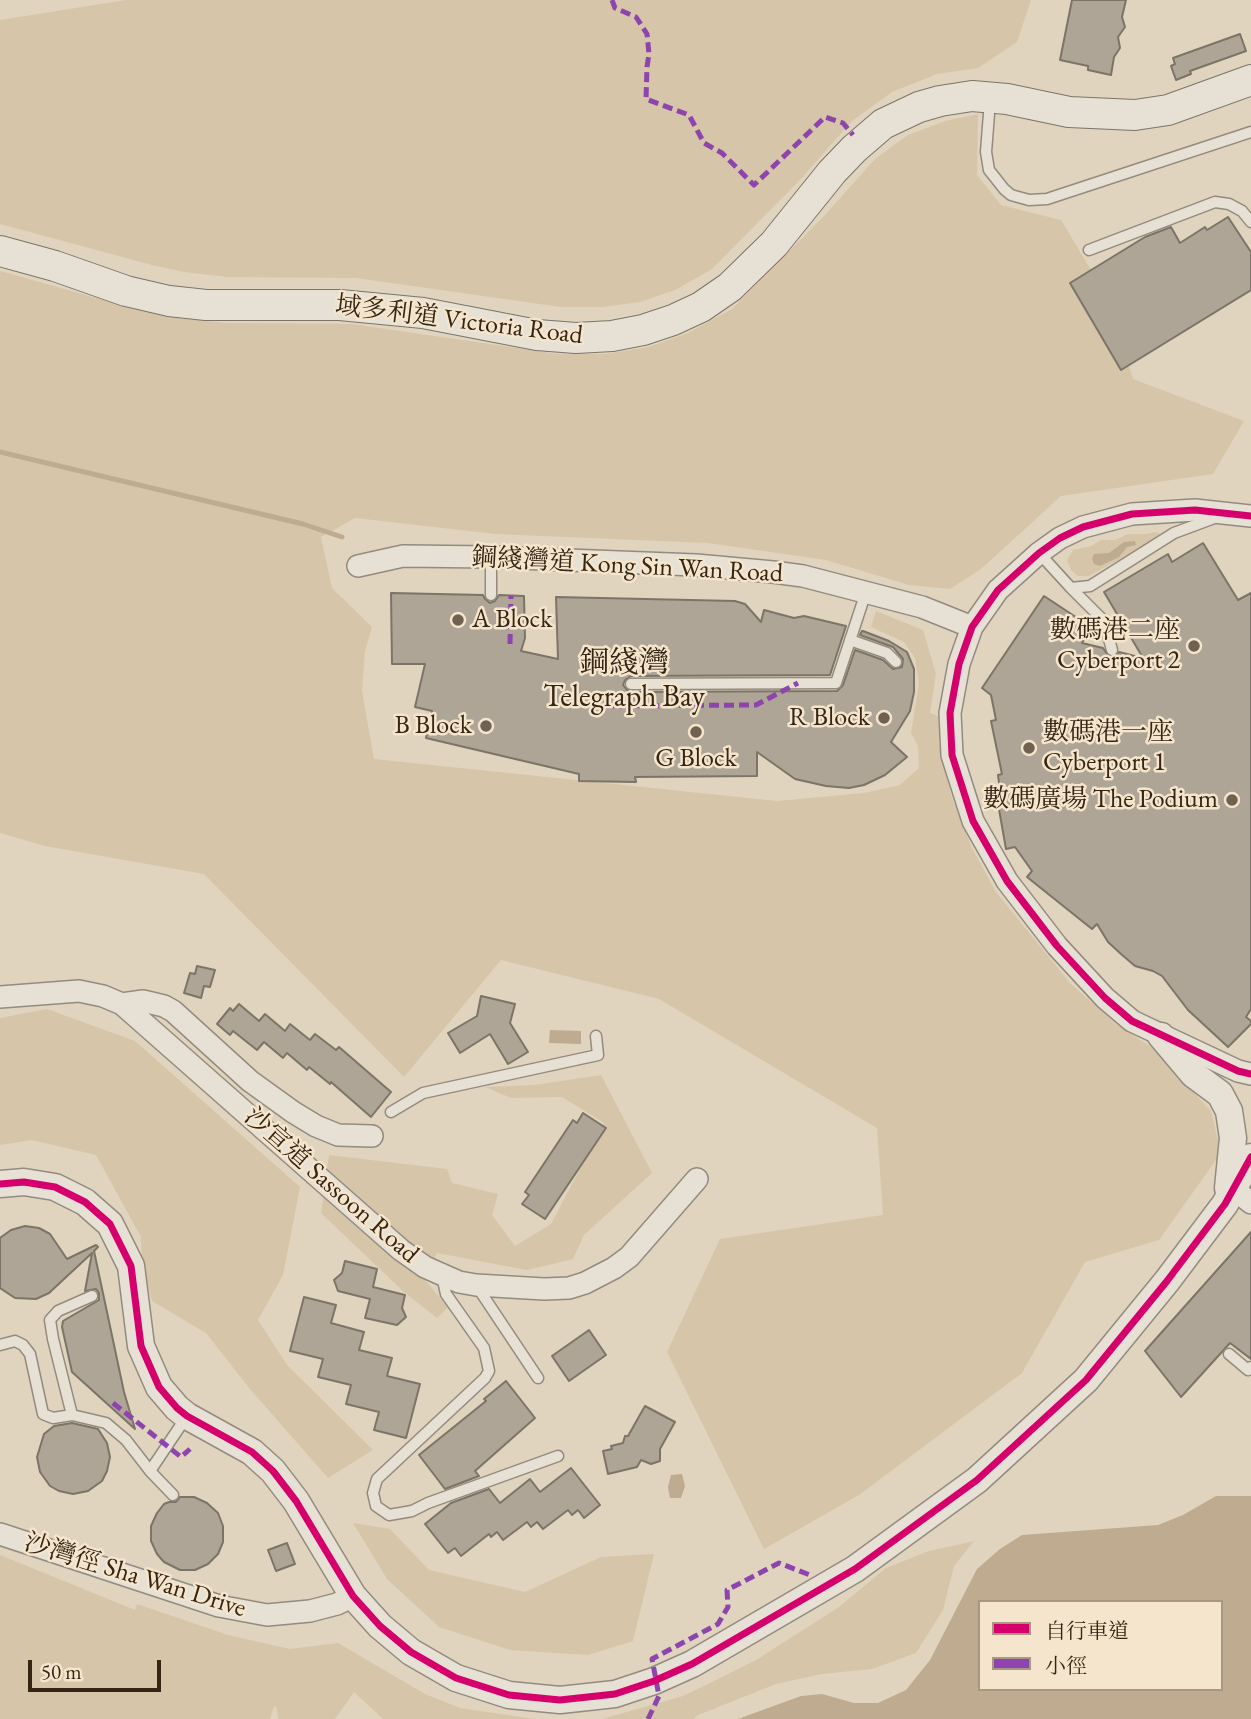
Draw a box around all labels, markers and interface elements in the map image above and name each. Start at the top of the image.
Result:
street label: 域多利道 Victoria Road [333,290,585,352]
street label: 鋼綫灣道 Kong Sin Wan Road [470,542,784,590]
place label: A Block [472,604,552,636]
marker: A Block [450,612,466,628]
place label: 數碼港二座 Cyberport 2 [1050,615,1180,676]
marker: 數碼港二座 Cyberport 2 [1186,638,1202,654]
district label: 鋼綫灣 Telegraph Bay [532,646,716,716]
place label: R Block [789,702,870,734]
place label: B Block [394,710,472,742]
marker: R Block [876,710,892,726]
place label: 數碼港一座 Cyberport 1 [1043,717,1173,778]
marker: B Block [478,718,494,734]
marker: G Block [688,724,704,740]
marker: 數碼港一座 Cyberport 1 [1021,740,1037,756]
place label: G Block [655,743,737,775]
place label: 數碼廣場 The Podium [983,784,1218,816]
marker: 數碼廣場 The Podium [1224,792,1240,808]
street label: 沙宣道 Sassoon Road [237,1102,425,1270]
street label: 沙灣徑 Sha Wan Drive [20,1527,250,1625]
legend [978,1600,1223,1691]
text: 自行車道 [1045,1617,1129,1644]
scale bar [32,1646,164,1690]
text: 小徑 [1045,1652,1087,1679]
text: 50 m [41,1658,82,1685]

